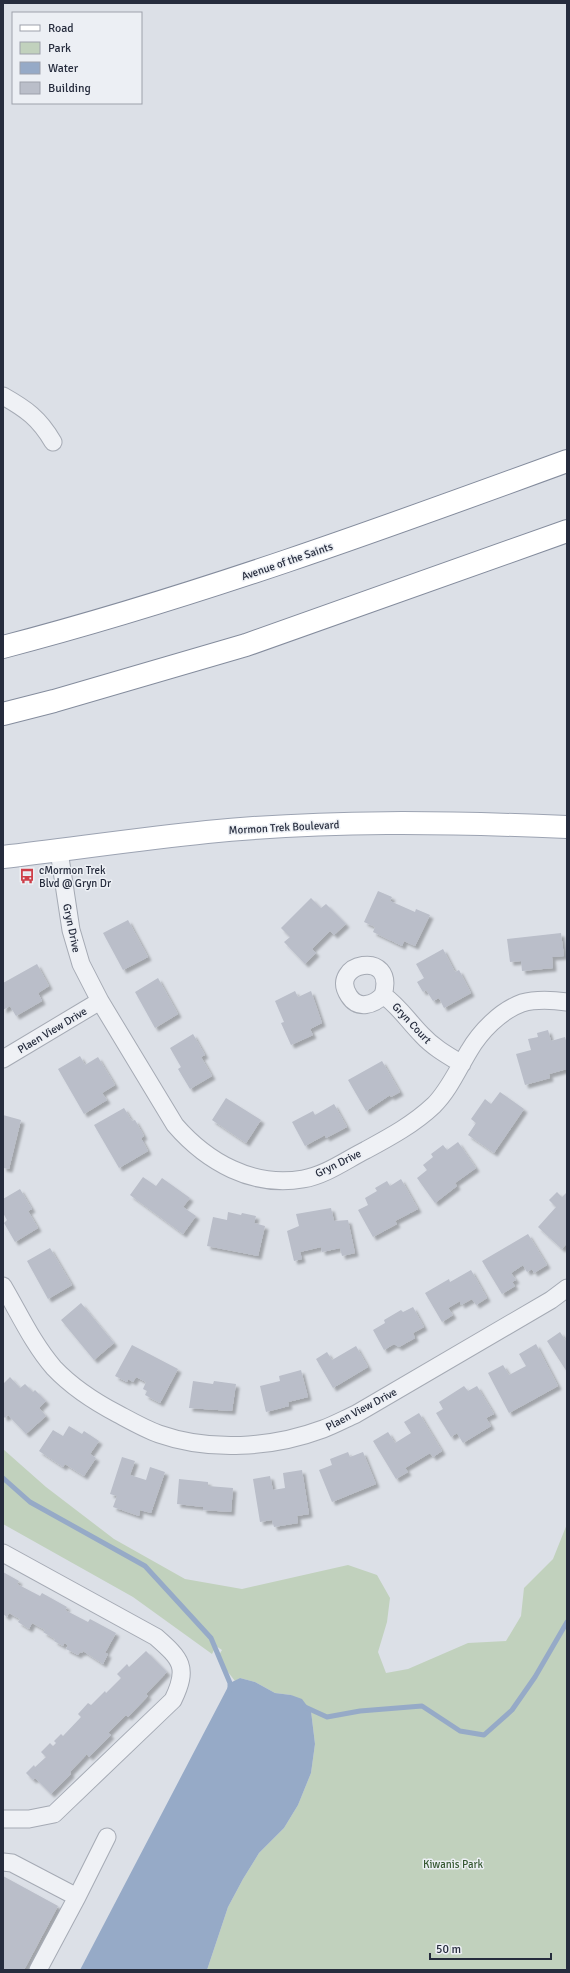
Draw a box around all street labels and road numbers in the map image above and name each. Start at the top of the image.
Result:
street label: Avenue of the Saints [240,540,335,583]
street label: Mormon Trek Boulevard [228,818,340,837]
street label: Gryn Drive [60,903,83,954]
street label: Gryn Court [389,1000,434,1047]
street label: Plaen View Drive [15,1005,89,1056]
street label: Gryn Drive [313,1147,363,1180]
street label: Plaen View Drive [323,1385,399,1434]

